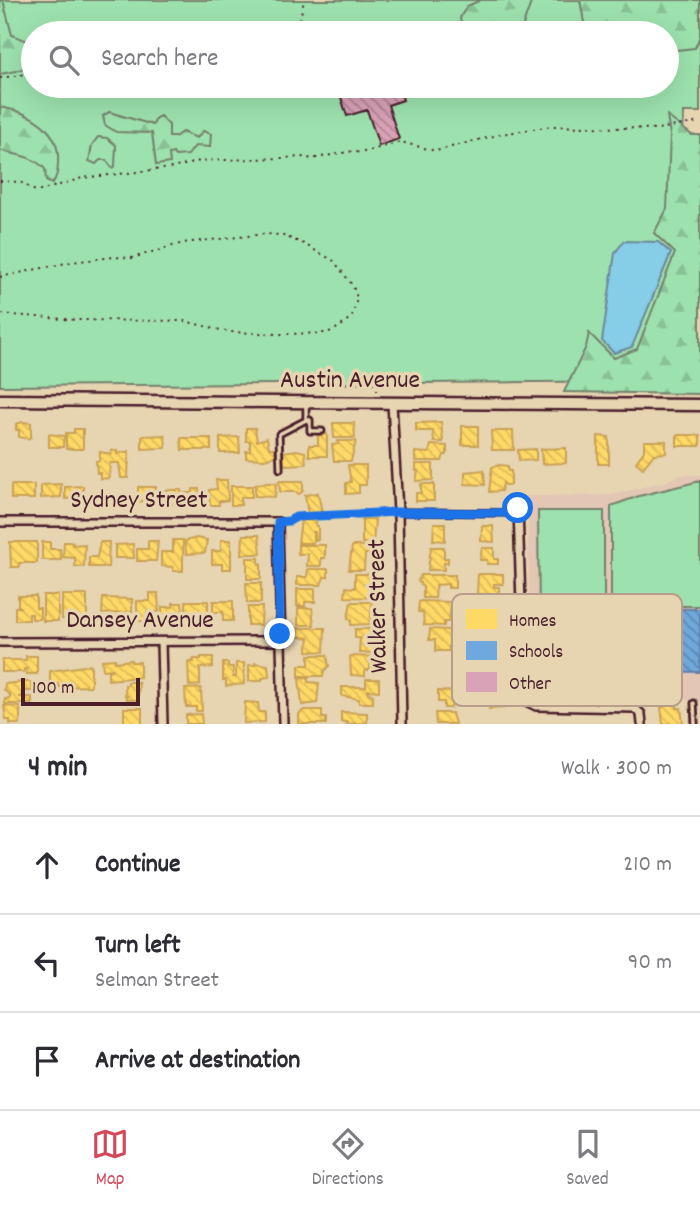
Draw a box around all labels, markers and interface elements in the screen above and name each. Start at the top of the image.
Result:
search box [21,21,679,98]
icon: search [45,41,83,79]
text: Search here [101,41,219,78]
street label: Austin Avenue [280,363,420,400]
street label: Sydney Street [70,483,208,520]
route start [502,492,533,523]
street label: Walker Street [359,538,399,673]
legend [452,594,682,706]
street label: Dansey Avenue [66,603,214,640]
text: Homes [509,609,557,636]
route end [264,618,295,649]
text: Schools [509,640,563,667]
text: Other [509,672,551,699]
scale bar [21,675,140,707]
text: 100 m [32,676,74,703]
text: 4 min [28,748,87,791]
text: Walk · 300 m [561,753,672,786]
icon: ahead [28,846,66,884]
text: Continue [95,847,180,884]
text: 210 m [623,849,672,882]
text: Turn left [95,928,181,965]
icon: left [28,944,66,982]
text: 90 m [628,947,672,980]
text: Selman Street [95,965,219,998]
icon: arrive [28,1042,66,1080]
text: Arrive at destination [95,1043,300,1080]
tab: Map [91,1125,129,1194]
tab: Directions [312,1125,384,1194]
tab: Saved [566,1125,609,1194]

